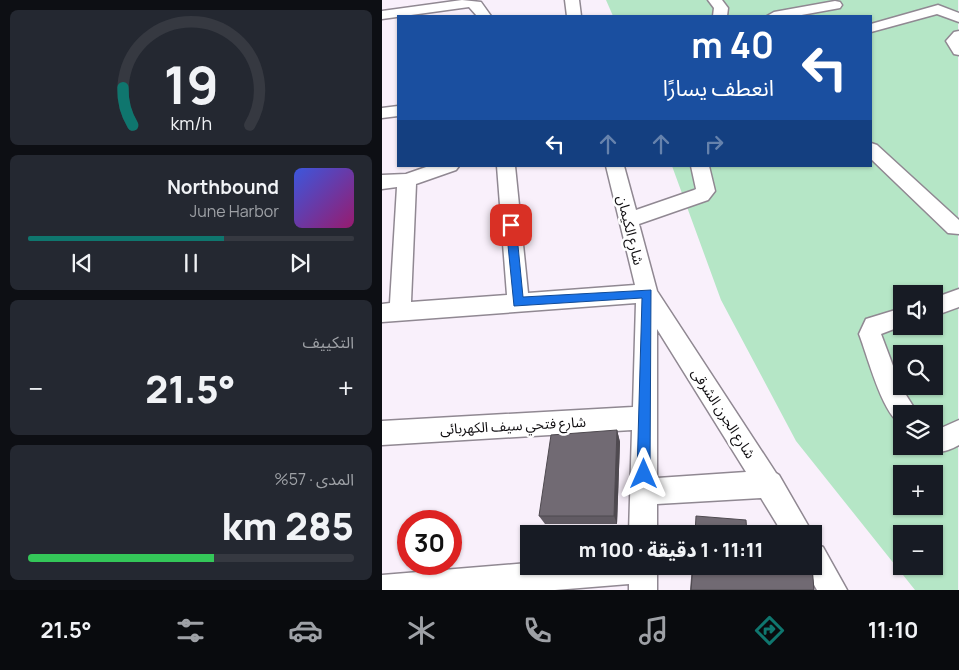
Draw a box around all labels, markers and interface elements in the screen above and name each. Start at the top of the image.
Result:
text: 40 m [691,21,774,69]
icon: left [792,35,857,100]
text: 19 [163,49,219,120]
text: انعطف يسارًا [663,73,774,103]
text: km/h [170,111,212,135]
icon: left [541,130,569,158]
icon: ahead [594,130,622,158]
icon: ahead [647,130,675,158]
icon: right [700,130,728,158]
text: Northbound [167,174,279,200]
street label: شارع الكيمان [611,193,649,267]
text: June Harbor [190,200,279,222]
pin [490,204,532,246]
icon: arrive [497,211,525,239]
icon: previous [68,249,96,277]
icon: pause [177,249,205,277]
icon: next [286,249,314,277]
map controls [893,285,943,575]
button: sound [893,285,943,335]
text: التكييف [302,331,354,353]
button: search [893,345,943,395]
text: 21.5° [145,362,236,414]
street label: شارع الجرن الشرقى [686,364,760,463]
text: − [28,369,43,407]
text: + [338,369,354,407]
button: layers [893,405,943,455]
street label: شارع فتحي سيف الكهربائى [440,412,587,441]
position arrow [617,447,669,499]
button: + [893,465,943,515]
text: المدى · 57% [274,468,354,490]
text: 285 km [222,499,354,551]
speed limit sign: 30 [397,510,462,575]
button: − [893,525,943,575]
text: 11:11 · 1 دقيقة · 100 m [579,537,763,563]
icon: filters [173,613,208,648]
icon: car [288,613,323,648]
icon: climate [404,613,439,648]
icon: phone [520,613,555,648]
icon: music [636,613,671,648]
icon: directions [752,613,787,648]
text: 21.5° [40,615,92,645]
text: 11:10 [868,615,919,645]

